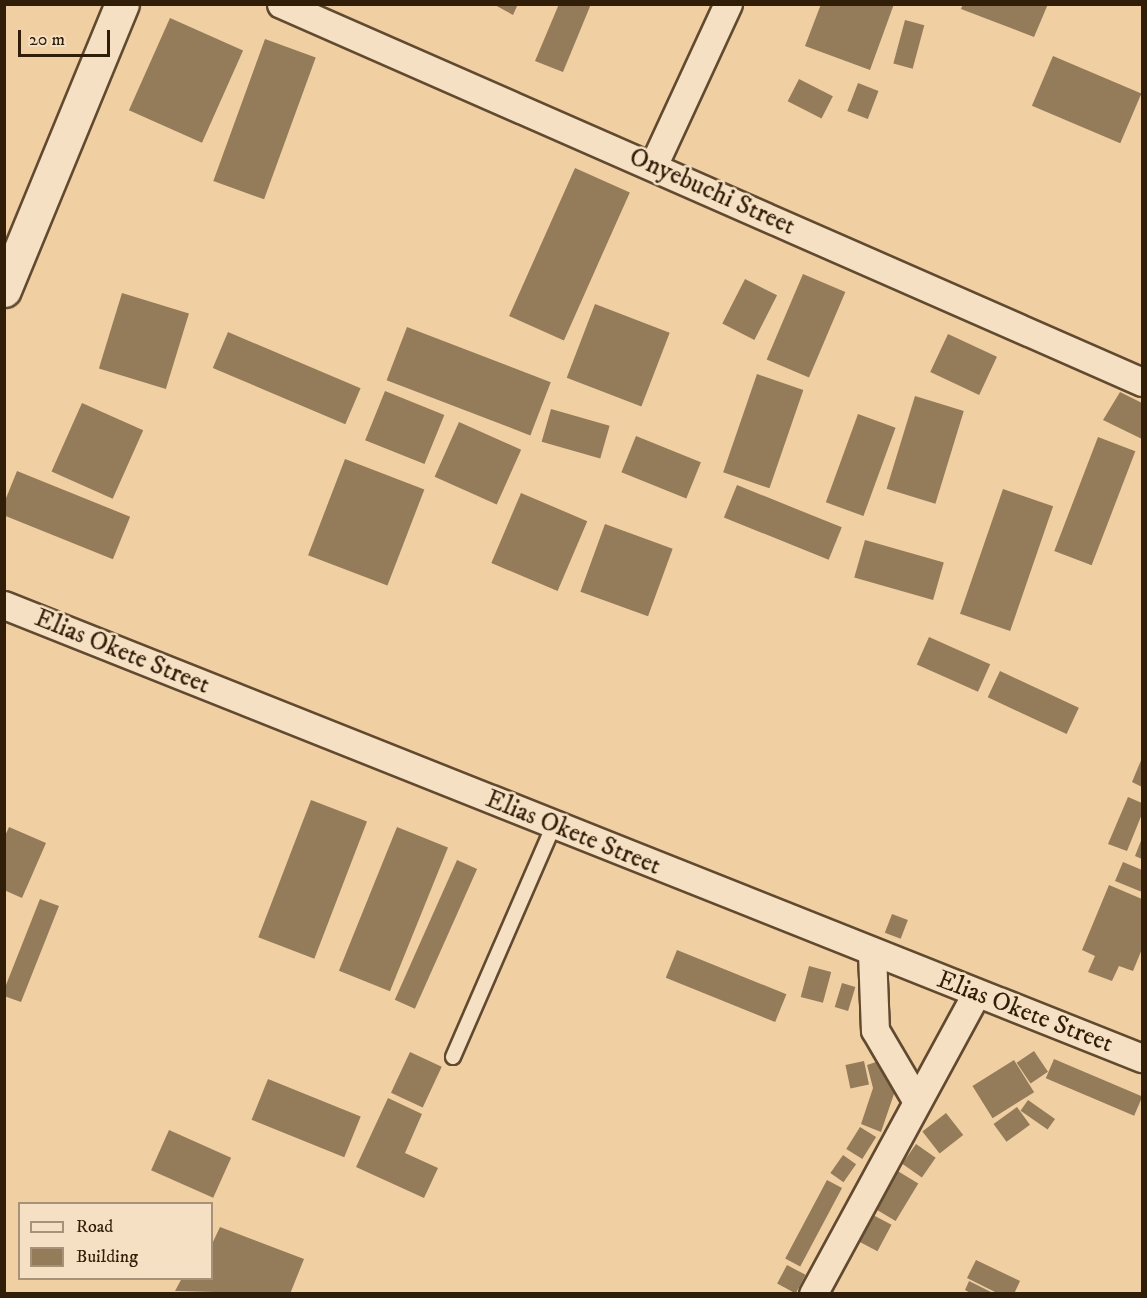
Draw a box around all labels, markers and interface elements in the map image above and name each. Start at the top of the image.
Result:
scale bar [21,18,112,56]
text: 20 m [29,29,65,51]
street label: Onyebuchi Street [624,141,800,243]
street label: Elias Okete Street [30,603,214,701]
street label: Elias Okete Street [481,784,665,882]
street label: Elias Okete Street [933,964,1117,1060]
legend [18,1202,213,1280]
text: Road [76,1216,113,1238]
text: Building [76,1246,138,1268]

